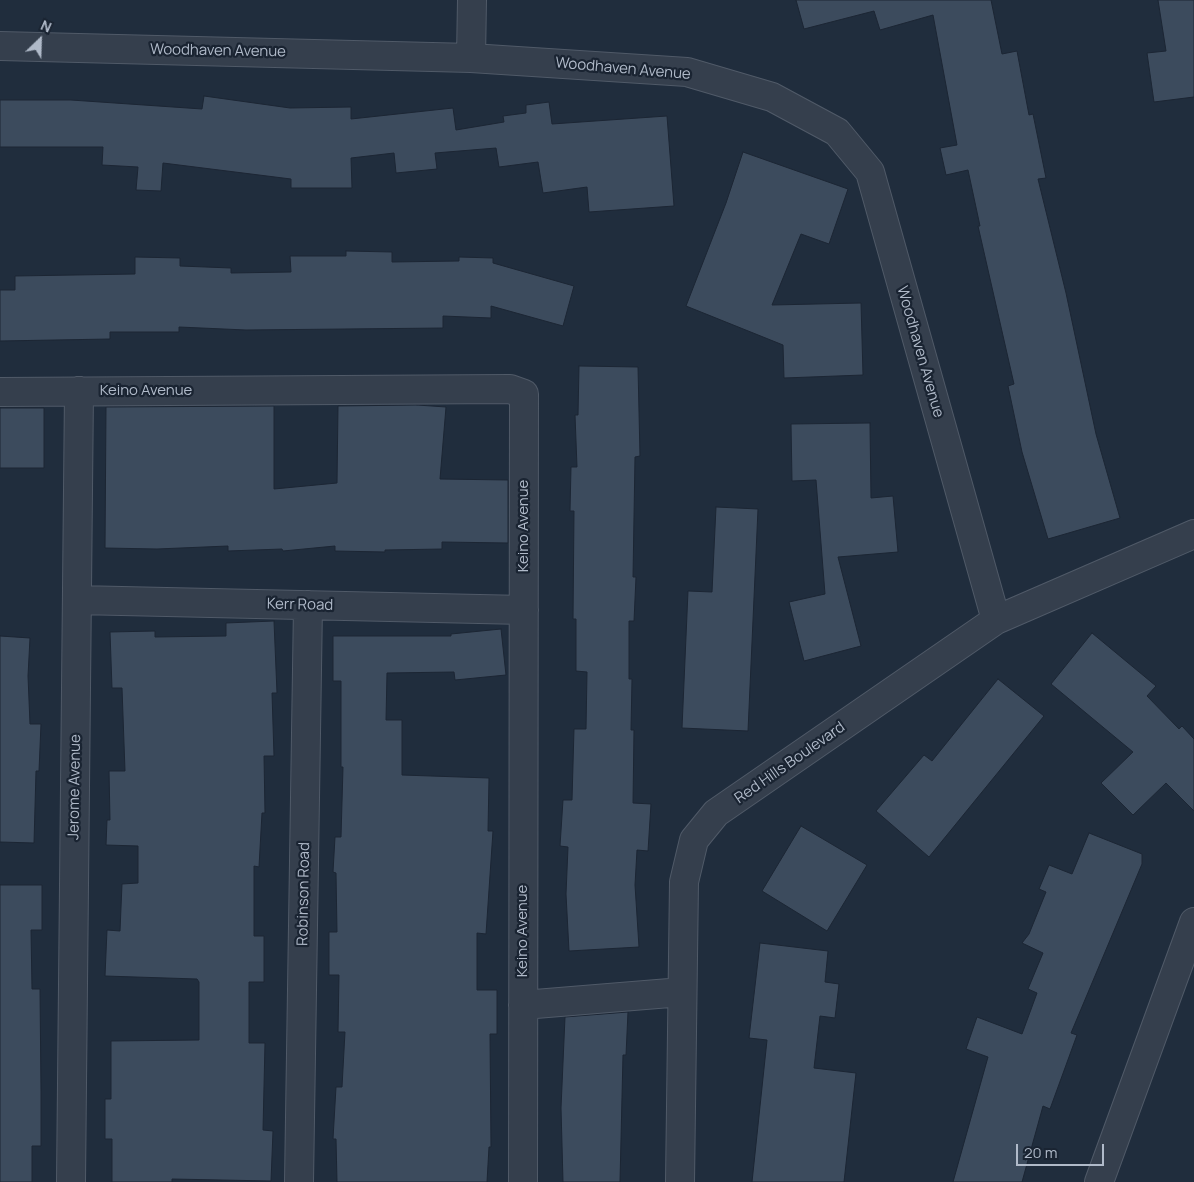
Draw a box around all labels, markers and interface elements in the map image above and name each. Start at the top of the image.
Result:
north arrow [15,15,65,65]
text: N [38,15,55,37]
street label: Woodhaven Avenue [150,41,286,61]
street label: Woodhaven Avenue [555,54,691,84]
street label: Woodhaven Avenue [893,284,947,420]
street label: Keino Avenue [100,382,192,400]
street label: Keino Avenue [515,480,533,572]
street label: Kerr Road [267,595,333,615]
street label: Red Hills Boulevard [731,718,849,808]
street label: Jerome Avenue [65,734,85,840]
street label: Robinson Road [294,842,314,946]
street label: Keino Avenue [514,885,532,977]
scale bar [1019,1134,1106,1166]
text: 20 m [1024,1142,1057,1163]

